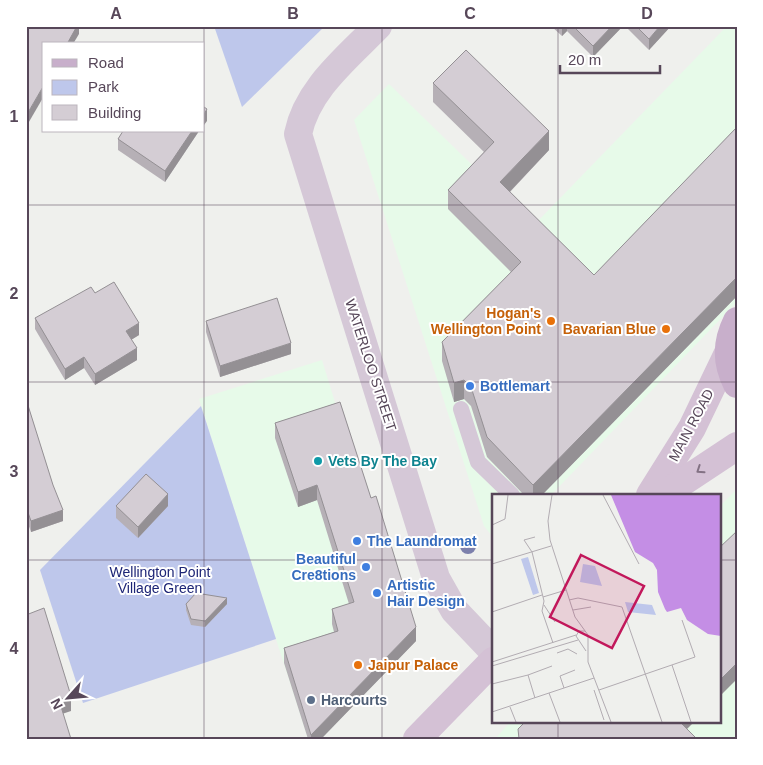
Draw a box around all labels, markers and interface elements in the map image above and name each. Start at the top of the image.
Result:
text: A [110,5,122,22]
text: B [287,5,299,22]
text: C [464,5,476,22]
text: D [641,5,653,22]
legend [42,42,205,132]
scale bar [560,42,660,74]
text: 20 m [568,51,601,68]
text: Road [88,54,124,71]
text: Park [88,78,119,95]
text: Building [88,104,141,121]
text: 1 [10,108,19,125]
text: 2 [10,285,19,302]
street label: WATERLOO STREET [342,297,400,433]
place label: Hogan's Wellington Point [431,305,541,337]
marker: Hogan's Wellington Point [545,315,557,327]
place label: Bavarian Blue [563,321,656,337]
marker: Bavarian Blue [660,323,672,335]
place label: Bottlemart [480,378,550,394]
marker: Bottlemart [464,380,476,392]
street label: MAIN ROAD [665,386,717,464]
place label: Vets By The Bay [328,453,437,469]
marker: Vets By The Bay [312,455,324,467]
text: 3 [10,463,19,480]
one-way arrow [696,464,705,474]
inset map [492,494,720,722]
place label: The Laundromat [367,533,477,549]
marker: The Laundromat [351,535,363,547]
place label: Beautiful Cre8tions [291,551,356,583]
marker: Beautiful Cre8tions [360,561,372,573]
park label: Wellington Point Village Green [110,564,211,596]
place label: Artistic Hair Design [387,577,465,609]
marker: Artistic Hair Design [371,587,383,599]
text: 4 [10,640,19,657]
place label: Jaipur Palace [368,657,458,673]
marker: Jaipur Palace [352,659,364,671]
north arrow [42,672,92,722]
place label: Harcourts [321,692,387,708]
marker: Harcourts [305,694,317,706]
text: N [47,696,66,712]

